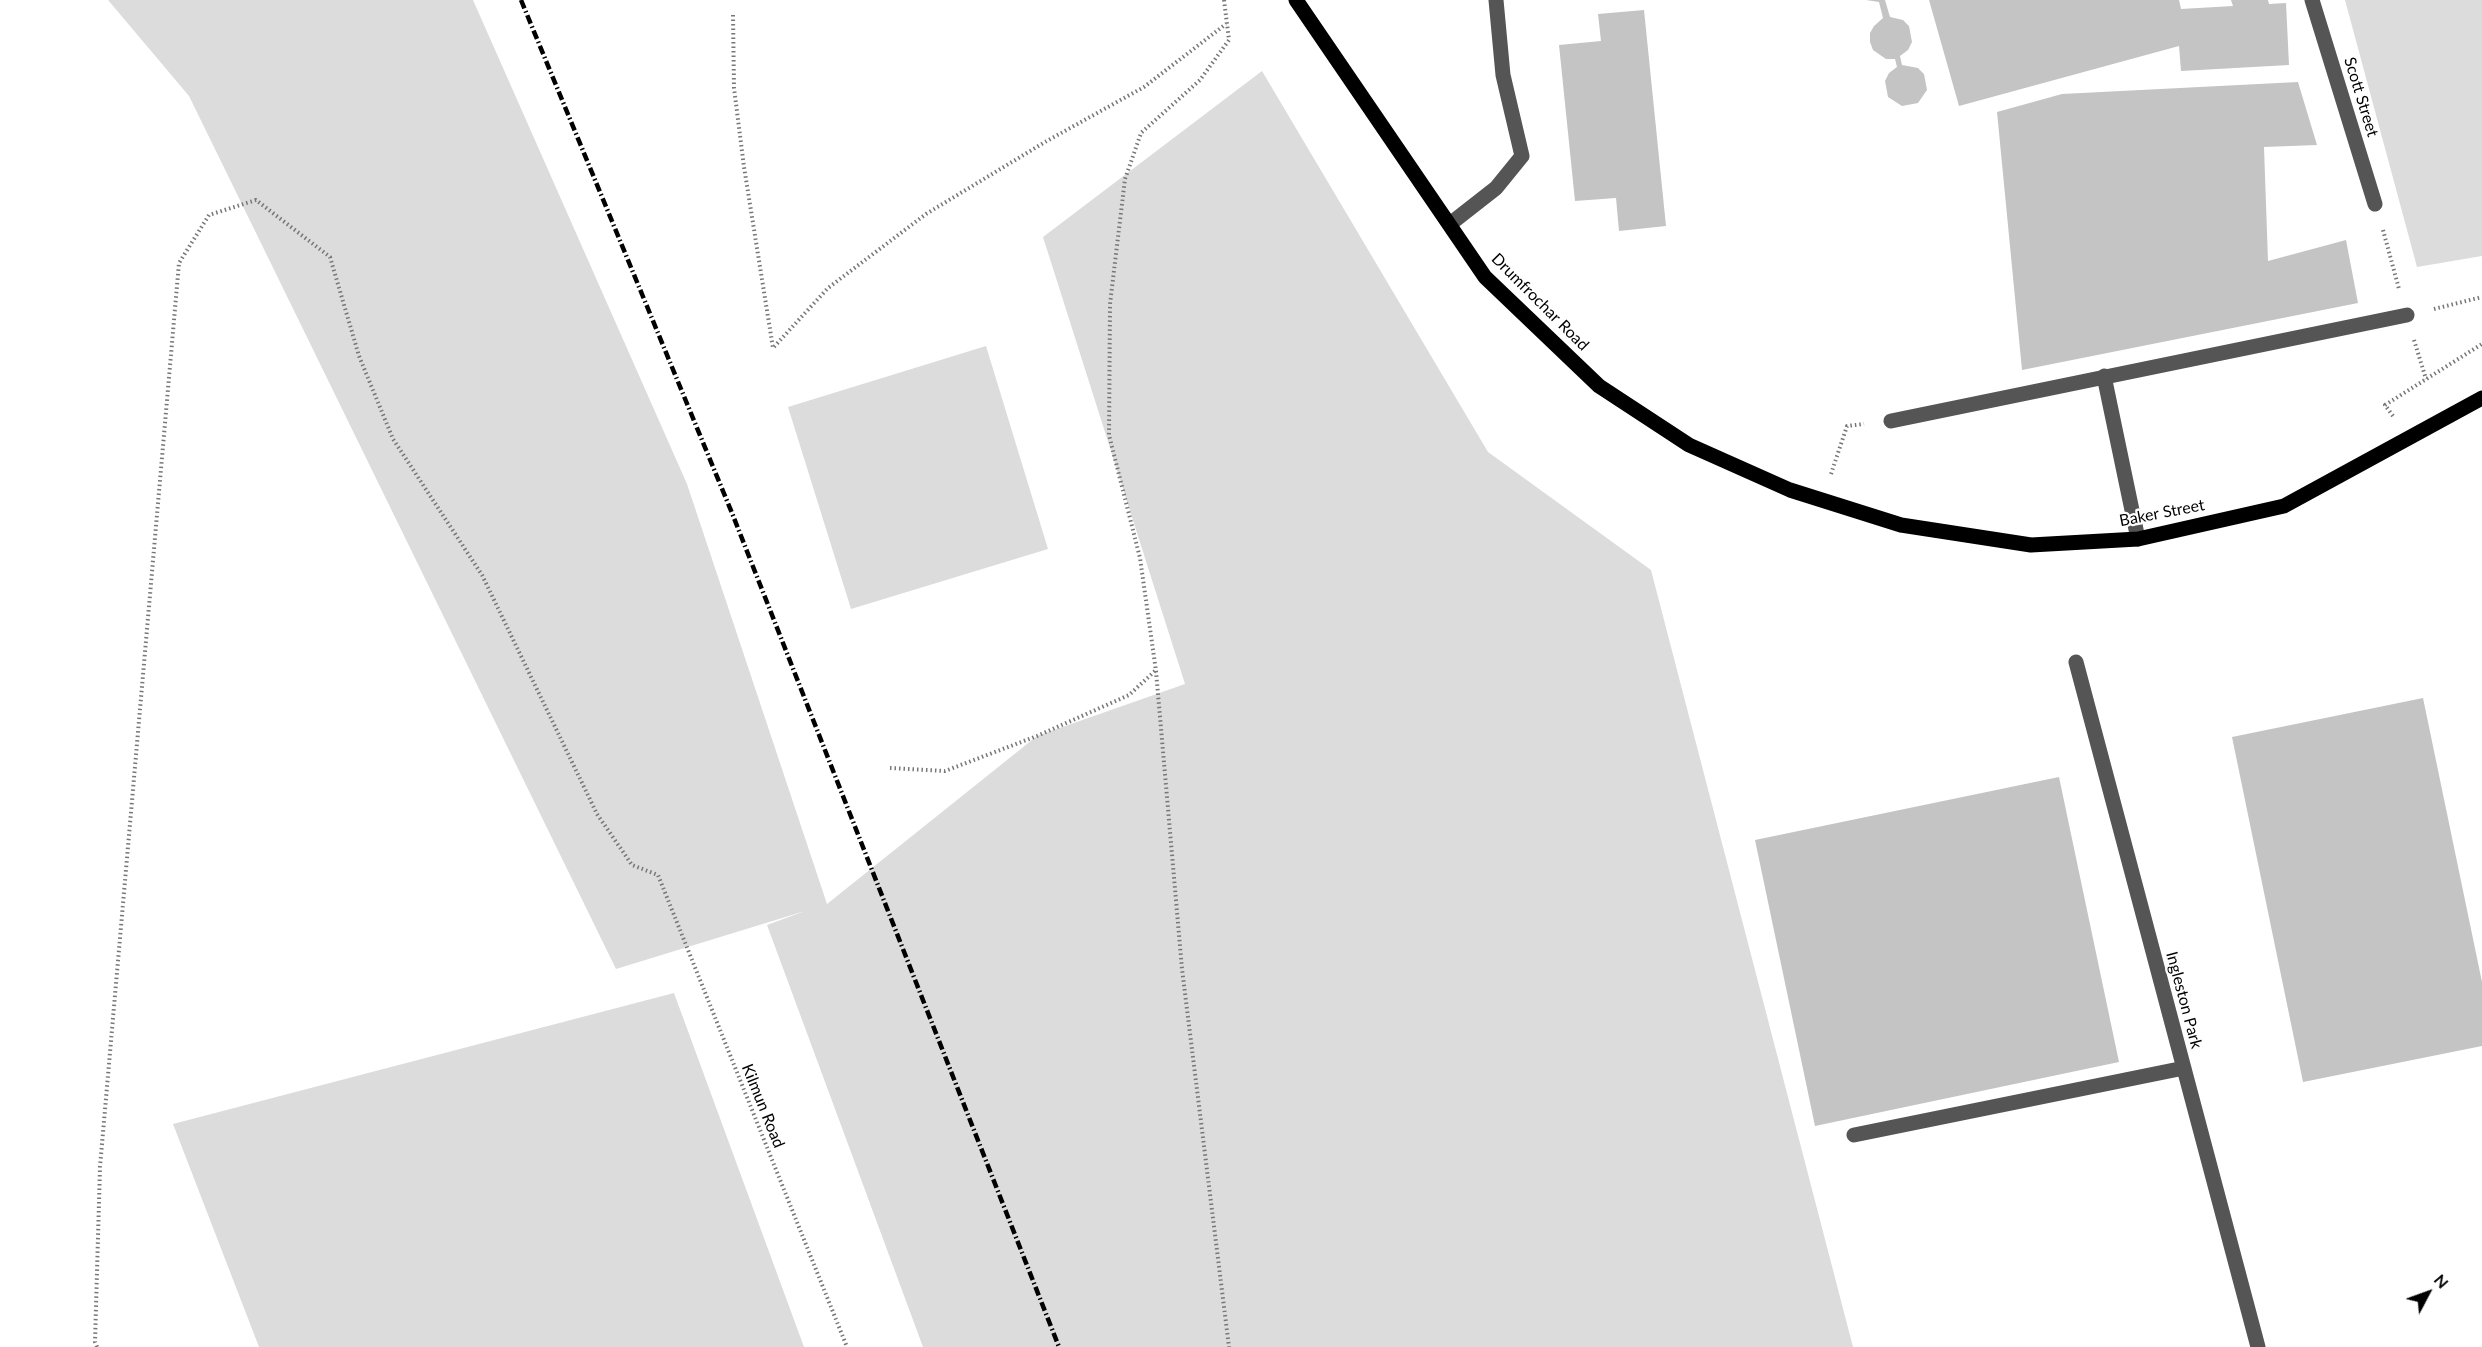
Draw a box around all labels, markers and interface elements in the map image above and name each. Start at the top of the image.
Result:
street label: Scott Street [2340,55,2382,139]
street label: Drumfrochar Road [1487,249,1593,355]
street label: Baker Street [2118,495,2206,531]
street label: Ingleston Park [2162,949,2206,1051]
street label: Kilmun Road [737,1061,789,1151]
north arrow [2398,1263,2458,1323]
text: N [2431,1270,2453,1292]

